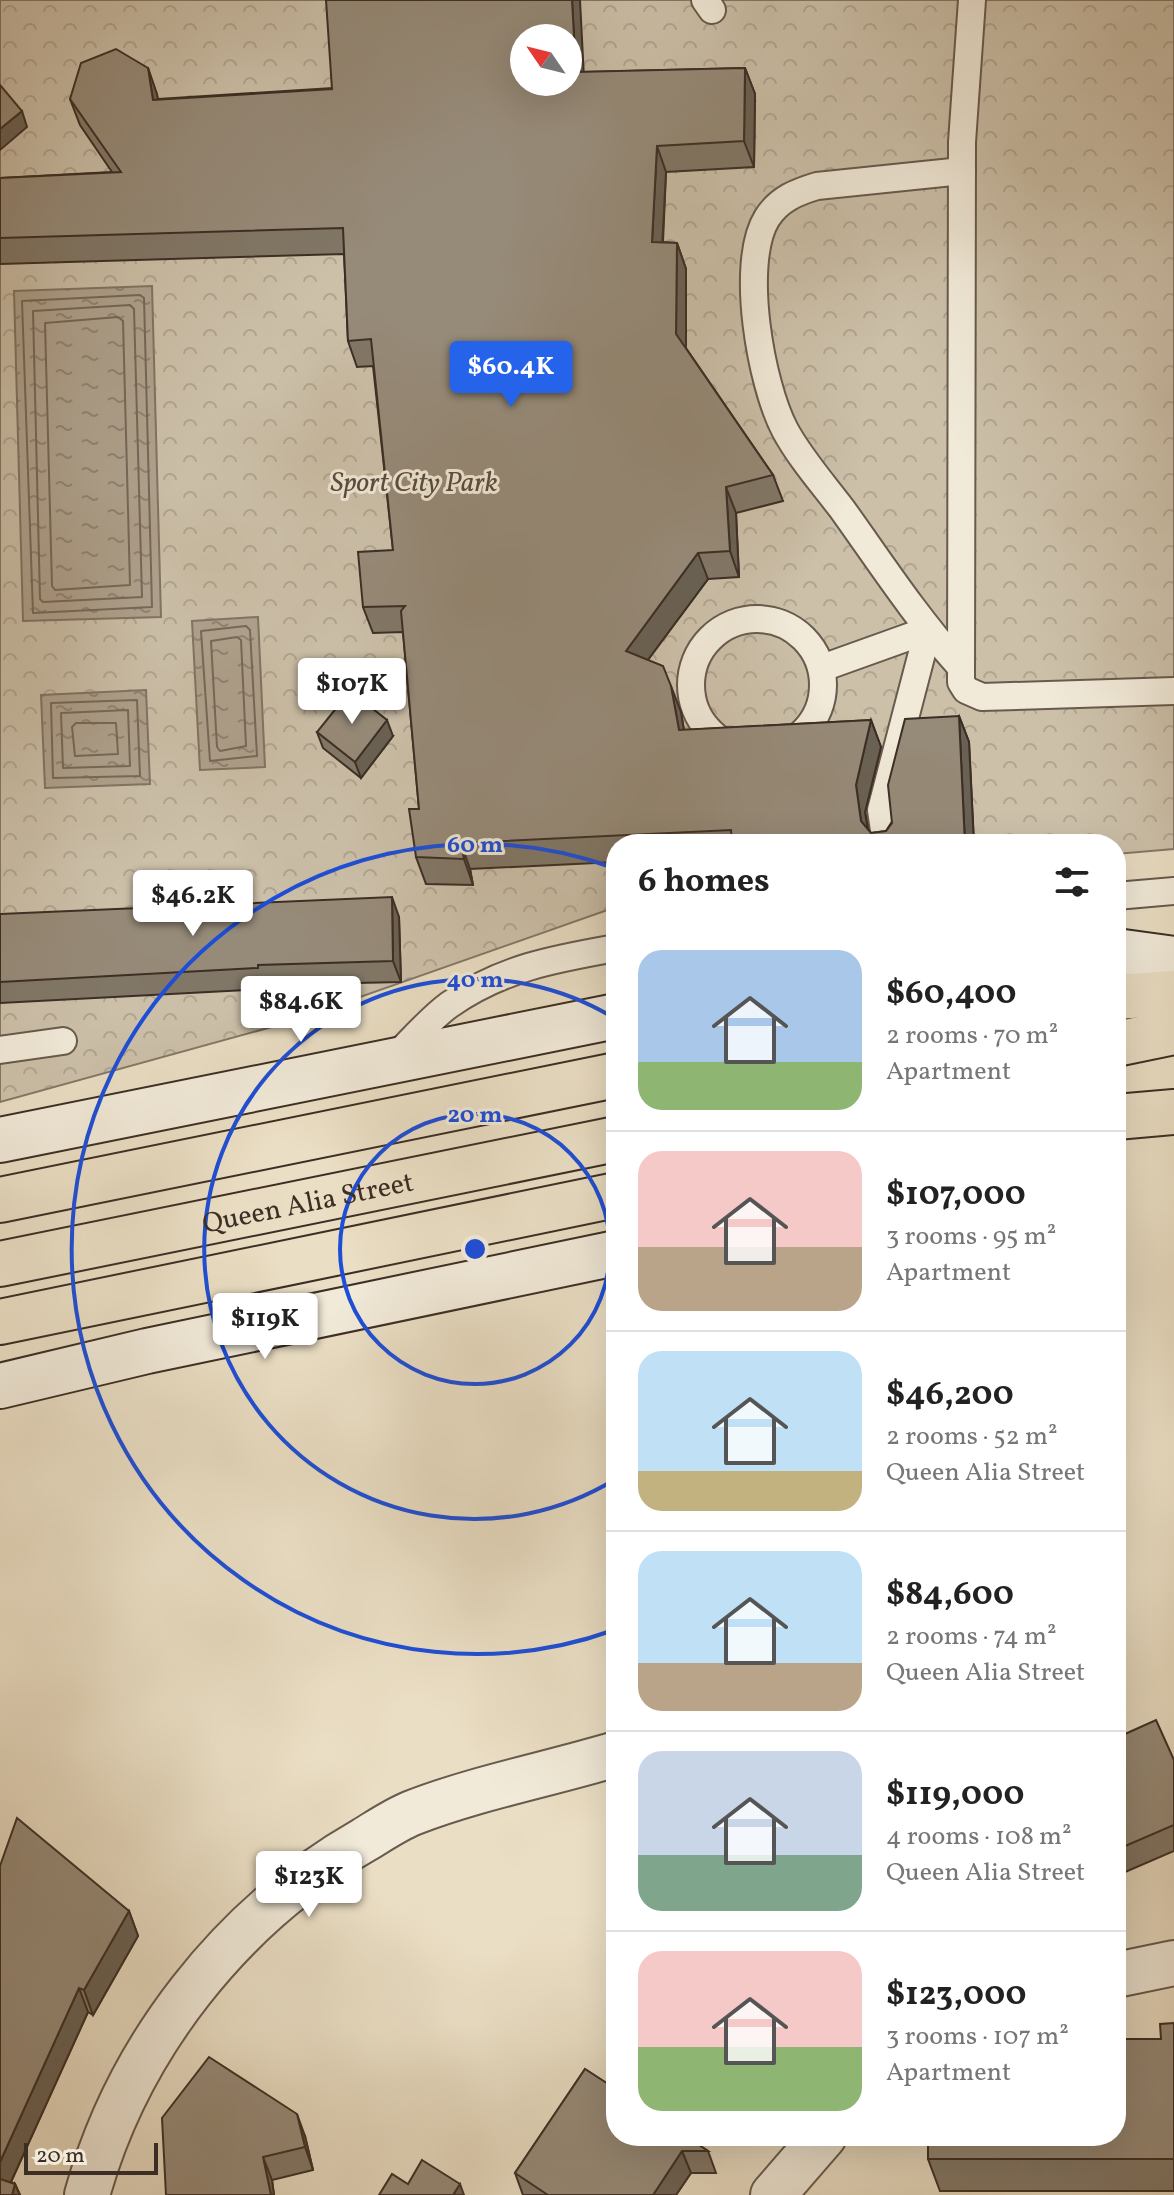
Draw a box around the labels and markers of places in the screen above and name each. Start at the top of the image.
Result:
pin: $60.4K [446,341,576,409]
pin: $107K [296,658,408,726]
pin: $46.2K [128,870,258,938]
pin: $84.6K [236,976,366,1044]
centre of rings [461,1235,489,1263]
pin: $119K [209,1293,321,1361]
pin: $123K [253,1851,365,1919]

